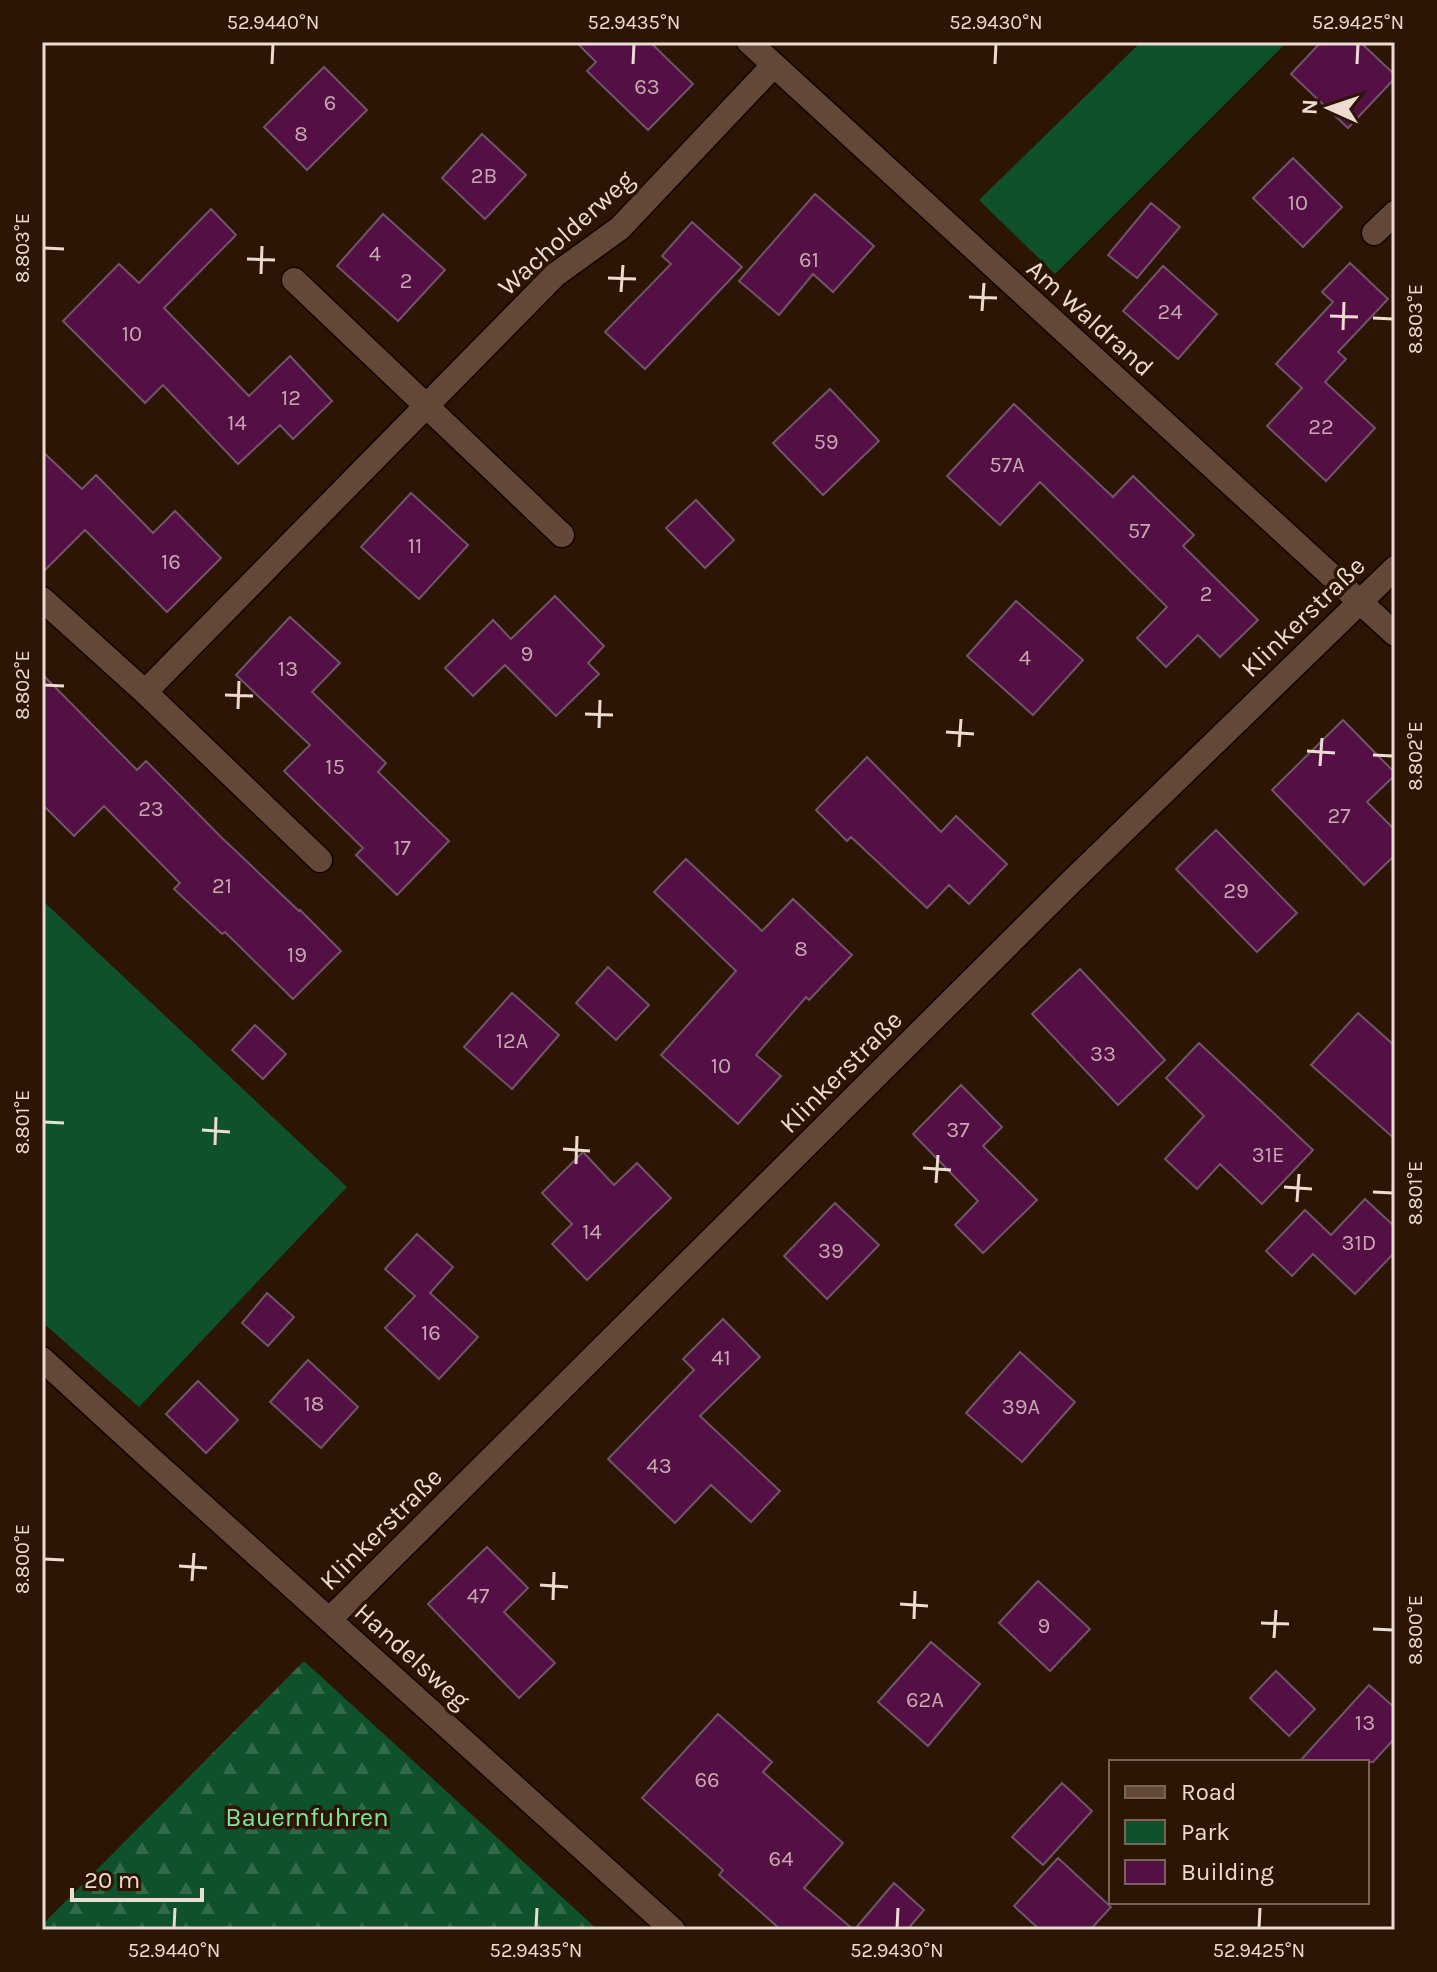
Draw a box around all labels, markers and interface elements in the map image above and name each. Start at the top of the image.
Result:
text: 52.9440°N [227,11,319,34]
text: 52.9435°N [588,11,680,34]
text: 52.9430°N [949,11,1043,34]
text: 52.9425°N [1312,11,1404,34]
north arrow [1289,68,1369,148]
house number: 63 [634,74,660,100]
house number: 6 [324,90,336,116]
text: N [1297,98,1323,116]
house number: 8 [294,121,308,147]
house number: 2B [471,163,497,189]
street label: Wacholderweg [492,164,641,302]
house number: 10 [1288,190,1308,216]
text: 8.803°E [11,213,34,283]
house number: 4 [369,241,381,267]
house number: 61 [799,247,819,273]
street label: Am Waldrand [1020,253,1160,383]
house number: 2 [400,268,412,294]
text: 8.803°E [1404,284,1427,354]
house number: 24 [1157,299,1183,325]
house number: 10 [122,321,142,347]
house number: 12 [281,385,301,411]
house number: 14 [227,410,247,436]
house number: 22 [1308,414,1334,440]
house number: 59 [813,429,839,455]
house number: 57A [989,452,1025,478]
house number: 57 [1128,518,1150,544]
house number: 11 [408,533,422,559]
house number: 16 [161,549,181,575]
street label: Klinkerstraße [1235,550,1371,684]
house number: 2 [1200,581,1212,607]
house number: 9 [521,641,533,667]
house number: 4 [1019,645,1031,671]
text: 8.802°E [11,650,34,720]
house number: 13 [278,656,298,682]
text: 8.802°E [1404,721,1427,791]
house number: 15 [325,754,345,780]
house number: 23 [138,796,164,822]
house number: 27 [1327,803,1351,829]
house number: 17 [393,835,411,861]
house number: 21 [212,873,232,899]
house number: 29 [1223,878,1249,904]
house number: 8 [794,936,808,962]
house number: 19 [287,942,307,968]
street label: Klinkerstraße [773,1004,909,1140]
house number: 12A [496,1028,529,1054]
house number: 33 [1090,1041,1116,1067]
house number: 10 [711,1053,731,1079]
text: 8.801°E [11,1090,34,1154]
house number: 37 [946,1117,970,1143]
house number: 31E [1252,1142,1284,1168]
text: 8.801°E [1404,1161,1427,1225]
house number: 14 [582,1219,602,1245]
house number: 31D [1342,1230,1376,1256]
house number: 39 [818,1238,844,1264]
house number: 16 [421,1320,441,1346]
house number: 41 [711,1345,731,1371]
house number: 18 [304,1391,324,1417]
house number: 39A [1002,1394,1041,1420]
house number: 43 [646,1453,672,1479]
street label: Klinkerstraße [313,1461,449,1597]
text: 8.800°E [11,1524,34,1594]
house number: 47 [467,1583,489,1609]
text: 8.800°E [1404,1595,1427,1665]
street label: Handelsweg [348,1596,476,1716]
house number: 9 [1038,1613,1050,1639]
house number: 62A [906,1687,944,1713]
house number: 13 [1355,1710,1375,1736]
legend [1109,1760,1369,1904]
house number: 66 [694,1767,720,1793]
text: Road [1181,1778,1236,1806]
park label: Bauernfuhren [225,1802,389,1833]
text: Park [1181,1818,1230,1846]
house number: 64 [769,1846,793,1872]
scale bar [72,1852,202,1902]
text: Building [1181,1858,1274,1886]
text: 20 m [84,1866,140,1894]
text: 52.9440°N [128,1939,220,1962]
text: 52.9435°N [490,1939,582,1962]
text: 52.9430°N [850,1939,944,1962]
text: 52.9425°N [1213,1939,1305,1962]

